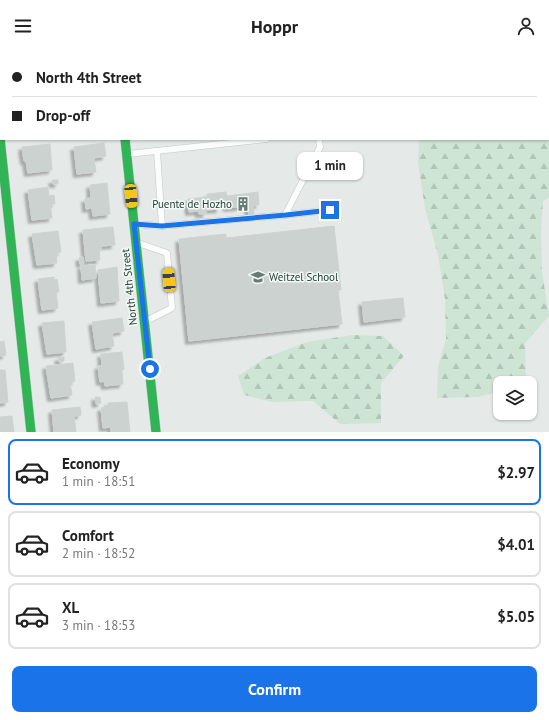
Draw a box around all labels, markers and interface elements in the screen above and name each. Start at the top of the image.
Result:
icon: menu [12,15,34,37]
text: Hoppr [251,15,298,38]
icon: person [515,15,537,37]
text: North 4th Street [36,68,141,87]
text: Drop-off [36,106,90,125]
callout: 1 min [297,152,363,180]
text: 1 min [314,157,346,174]
car [124,183,138,209]
building icon: Puente de Hozho [235,196,251,212]
place label: Puente de Hozho [152,197,232,211]
route end [321,201,339,219]
street label: North 4th Street [118,248,140,326]
car [162,268,176,292]
school or university icon: Weitzel School [250,269,266,285]
place label: Weitzel School [269,270,339,284]
route start [141,360,159,378]
map controls [493,376,537,420]
button: layers [493,376,537,420]
icon: car [14,454,50,490]
text: Economy [62,454,120,473]
text: $2.97 [497,463,535,482]
text: 1 min · 18:51 [62,473,135,490]
icon: car [14,526,50,562]
text: Comfort [62,526,114,545]
text: $4.01 [497,535,535,554]
text: 2 min · 18:52 [62,545,135,562]
icon: car [14,598,50,634]
text: XL [62,598,79,617]
text: $5.05 [497,607,535,626]
text: 3 min · 18:53 [62,617,135,634]
button: Confirm [12,666,537,712]

